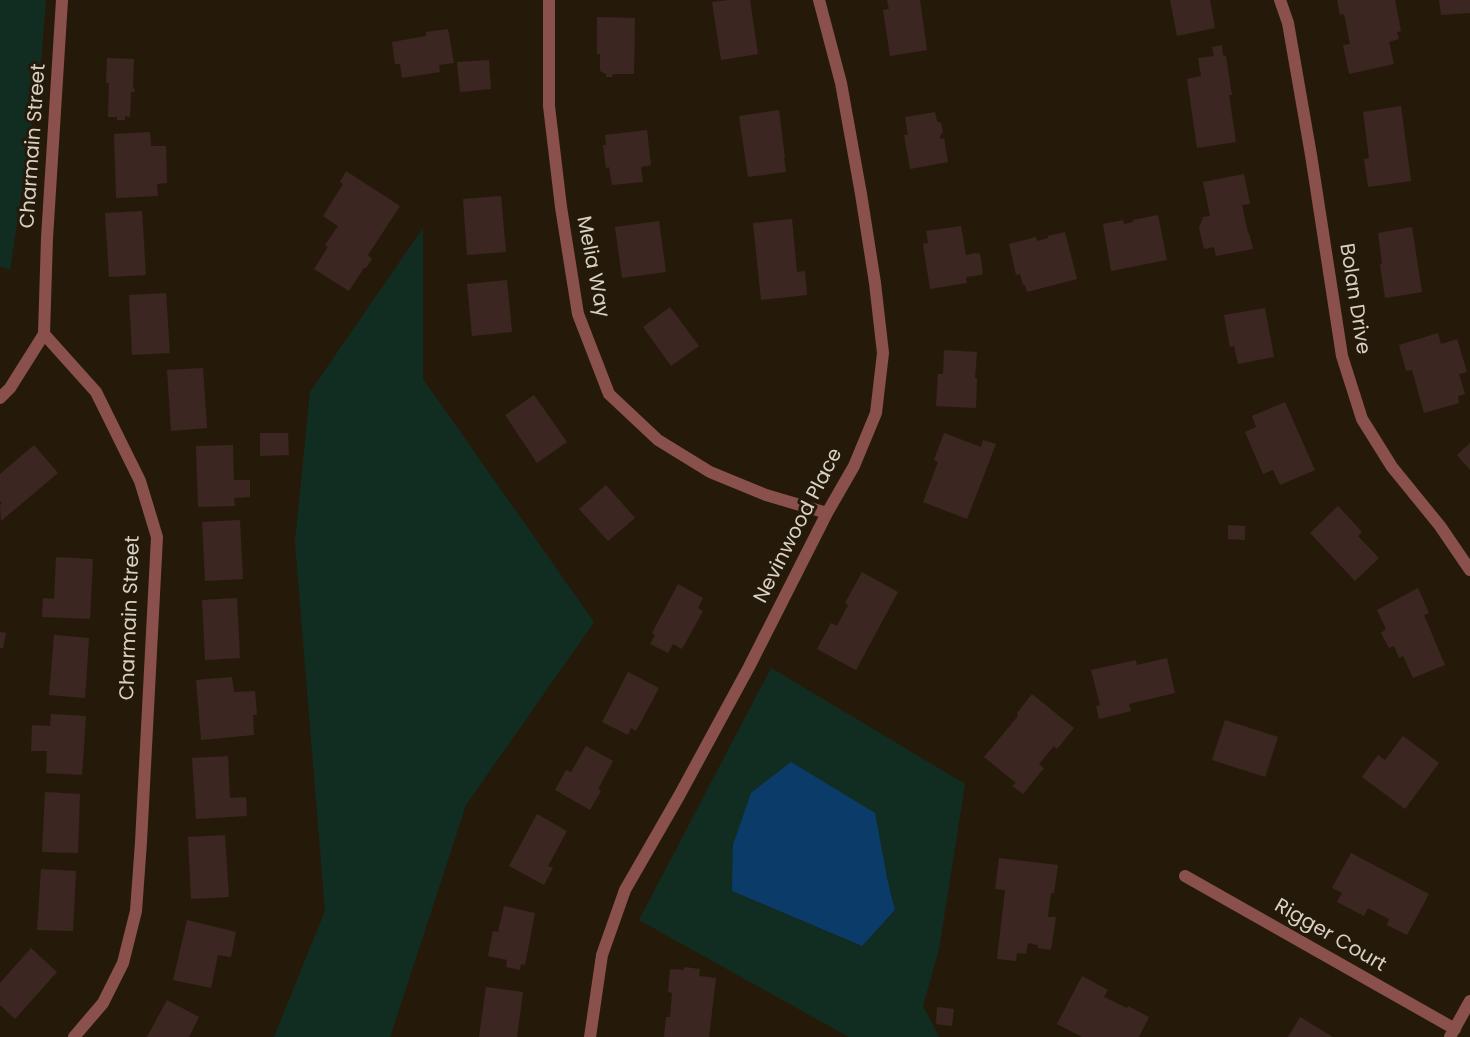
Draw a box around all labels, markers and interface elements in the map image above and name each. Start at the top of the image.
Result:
street label: Charmain Street [16,63,52,229]
street label: Melia Way [570,214,614,320]
street label: Bolan Drive [1333,242,1375,356]
street label: Nevinwood Place [750,444,848,608]
street label: Charmain Street [116,535,146,701]
street label: Rigger Court [1270,894,1390,978]

